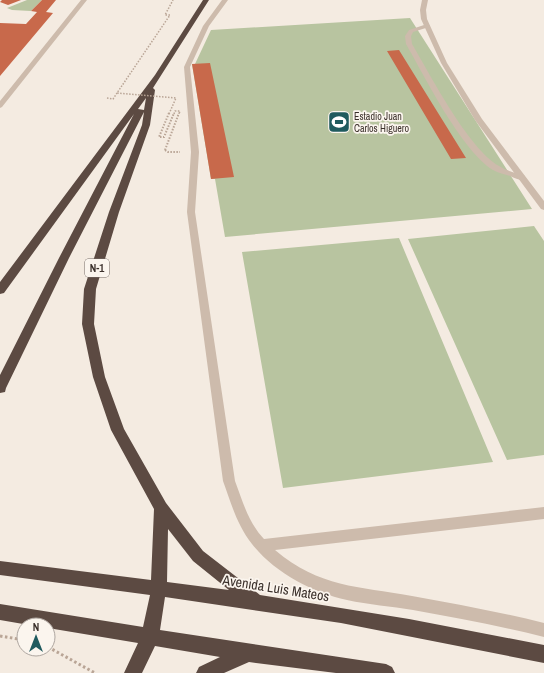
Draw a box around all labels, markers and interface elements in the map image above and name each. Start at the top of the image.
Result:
sports icon: Estadio Juan Carlos Higuero [326,109,352,135]
place label: Estadio Juan Carlos Higuero [354,110,410,135]
road number: N-1 [85,259,109,277]
street label: Avenida Luis Mateos [220,571,331,605]
north arrow [16,617,56,657]
text: N [33,620,39,634]

